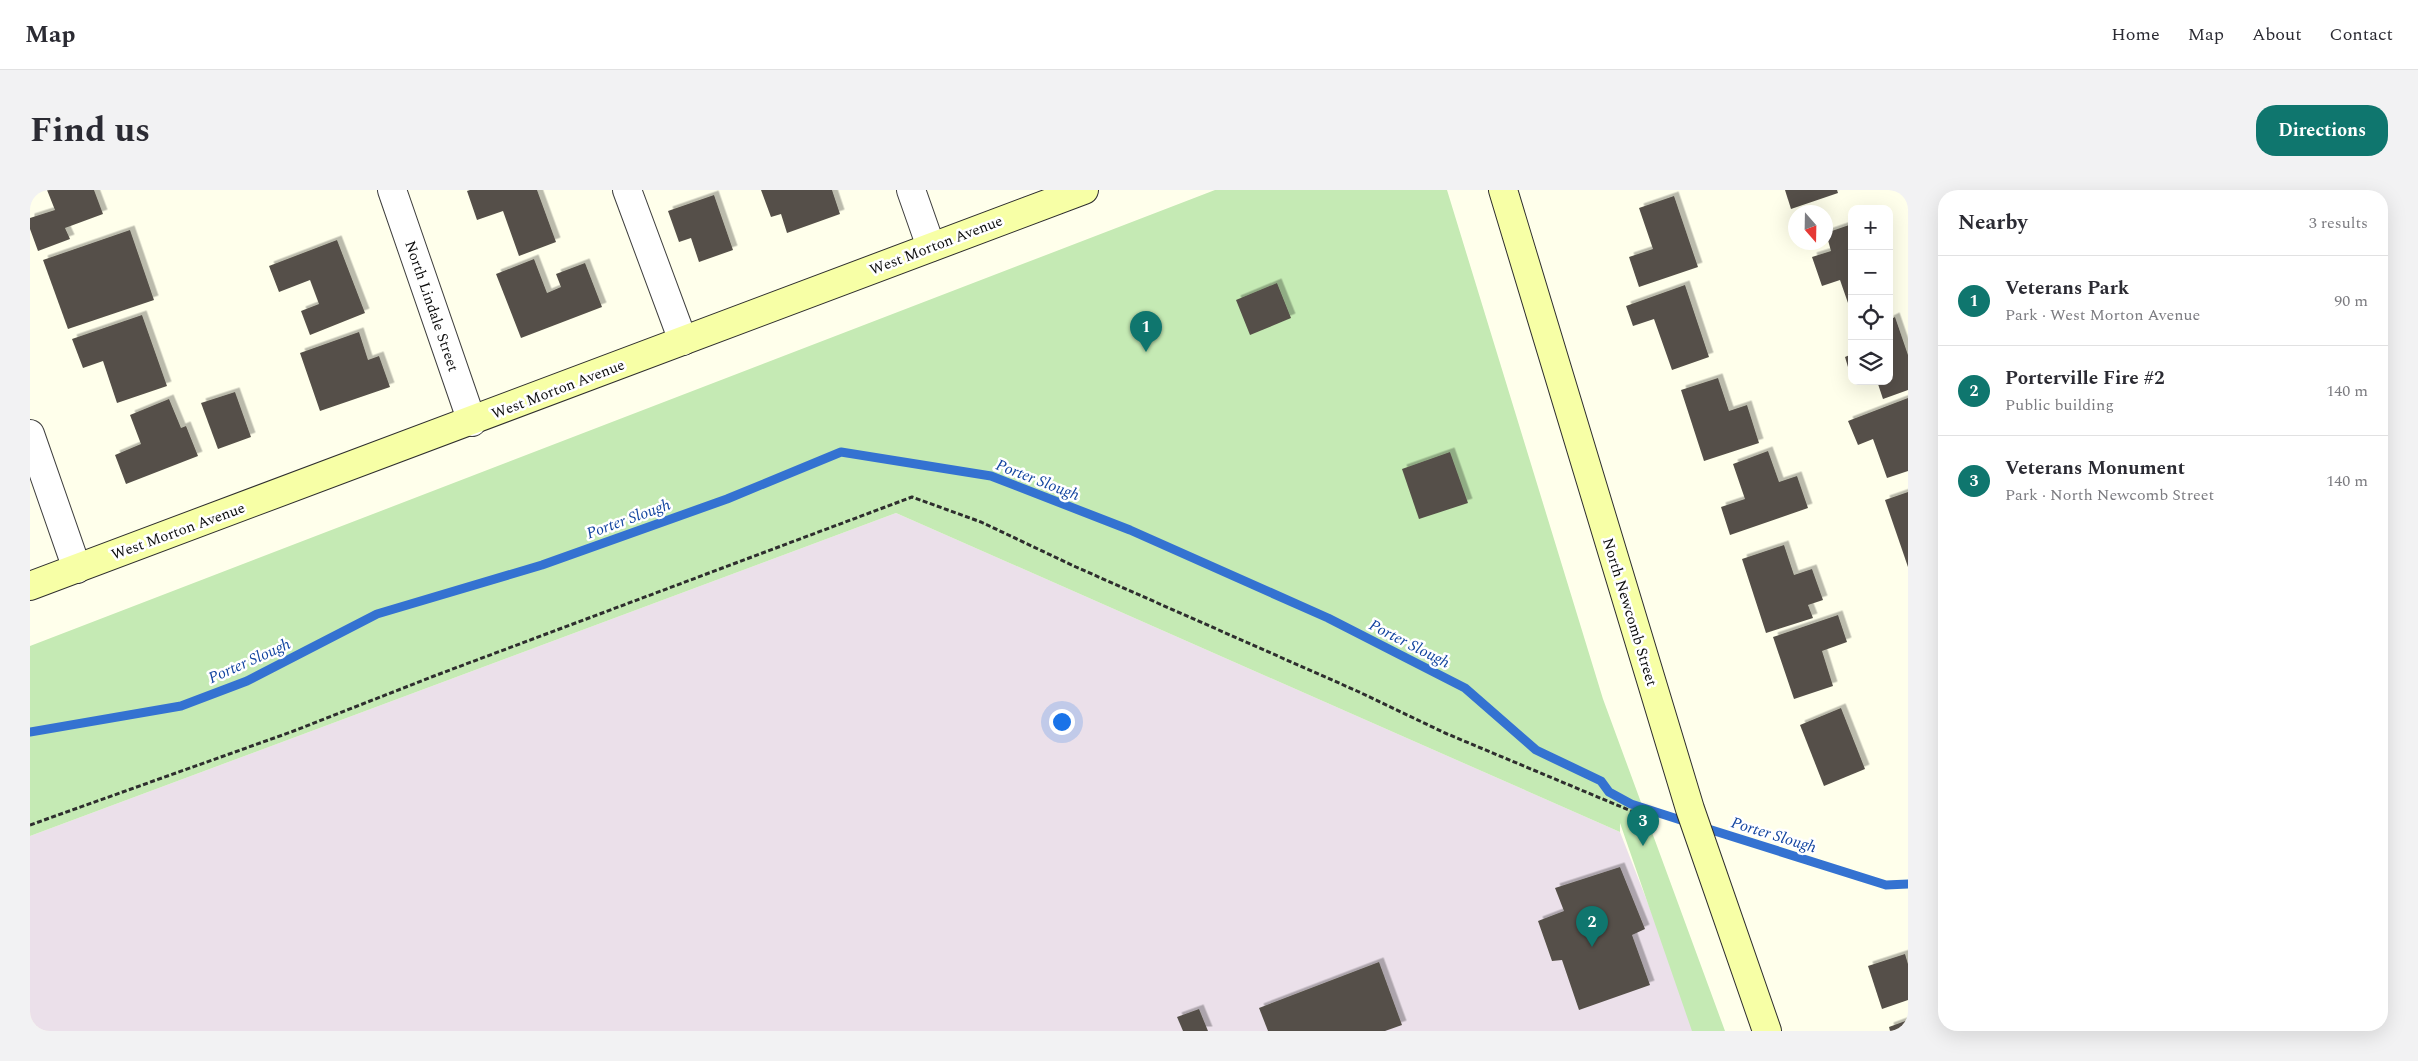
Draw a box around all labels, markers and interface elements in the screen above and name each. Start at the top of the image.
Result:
text: Map [25,17,75,53]
text: Home [2111,21,2160,48]
text: Map [2188,21,2224,48]
text: About [2252,21,2302,48]
text: Contact [2330,21,2393,48]
text: Find us [30,104,150,157]
button: Directions [2256,105,2388,156]
north arrow [1788,205,1833,250]
map controls [1848,205,1893,385]
button: + [1848,205,1893,250]
text: Nearby [1958,207,2028,239]
street label: West Morton Avenue [866,209,1006,281]
text: 3 results [2309,211,2368,235]
street label: North Lindale Street [398,238,465,375]
button: − [1848,250,1893,295]
text: Veterans Park [2005,274,2129,303]
text: 1 [1970,289,1978,313]
text: 90 m [2334,289,2368,313]
button: locate [1848,295,1893,340]
text: Park · West Morton Avenue [2005,303,2200,327]
pin: 1 [1130,311,1162,352]
button: layers [1848,340,1893,385]
street label: West Morton Avenue [488,353,628,425]
text: Porterville Fire #2 [2005,364,2165,393]
text: 2 [1970,379,1978,403]
text: 140 m [2326,379,2368,403]
text: Public building [2005,393,2114,417]
water label: Porter Slough [992,453,1083,507]
text: Veterans Monument [2005,454,2185,483]
text: 3 [1970,469,1978,493]
text: 140 m [2326,469,2368,493]
text: Park · North Newcomb Street [2005,483,2214,507]
water label: Porter Slough [583,493,674,545]
street label: West Morton Avenue [108,497,248,566]
street label: North Newcomb Street [1596,535,1663,689]
water label: Porter Slough [1365,613,1454,675]
water label: Porter Slough [204,632,295,690]
your location [1049,709,1075,735]
pin: 3 [1627,805,1659,846]
water label: Porter Slough [1728,811,1819,859]
pin: 2 [1576,906,1608,947]

